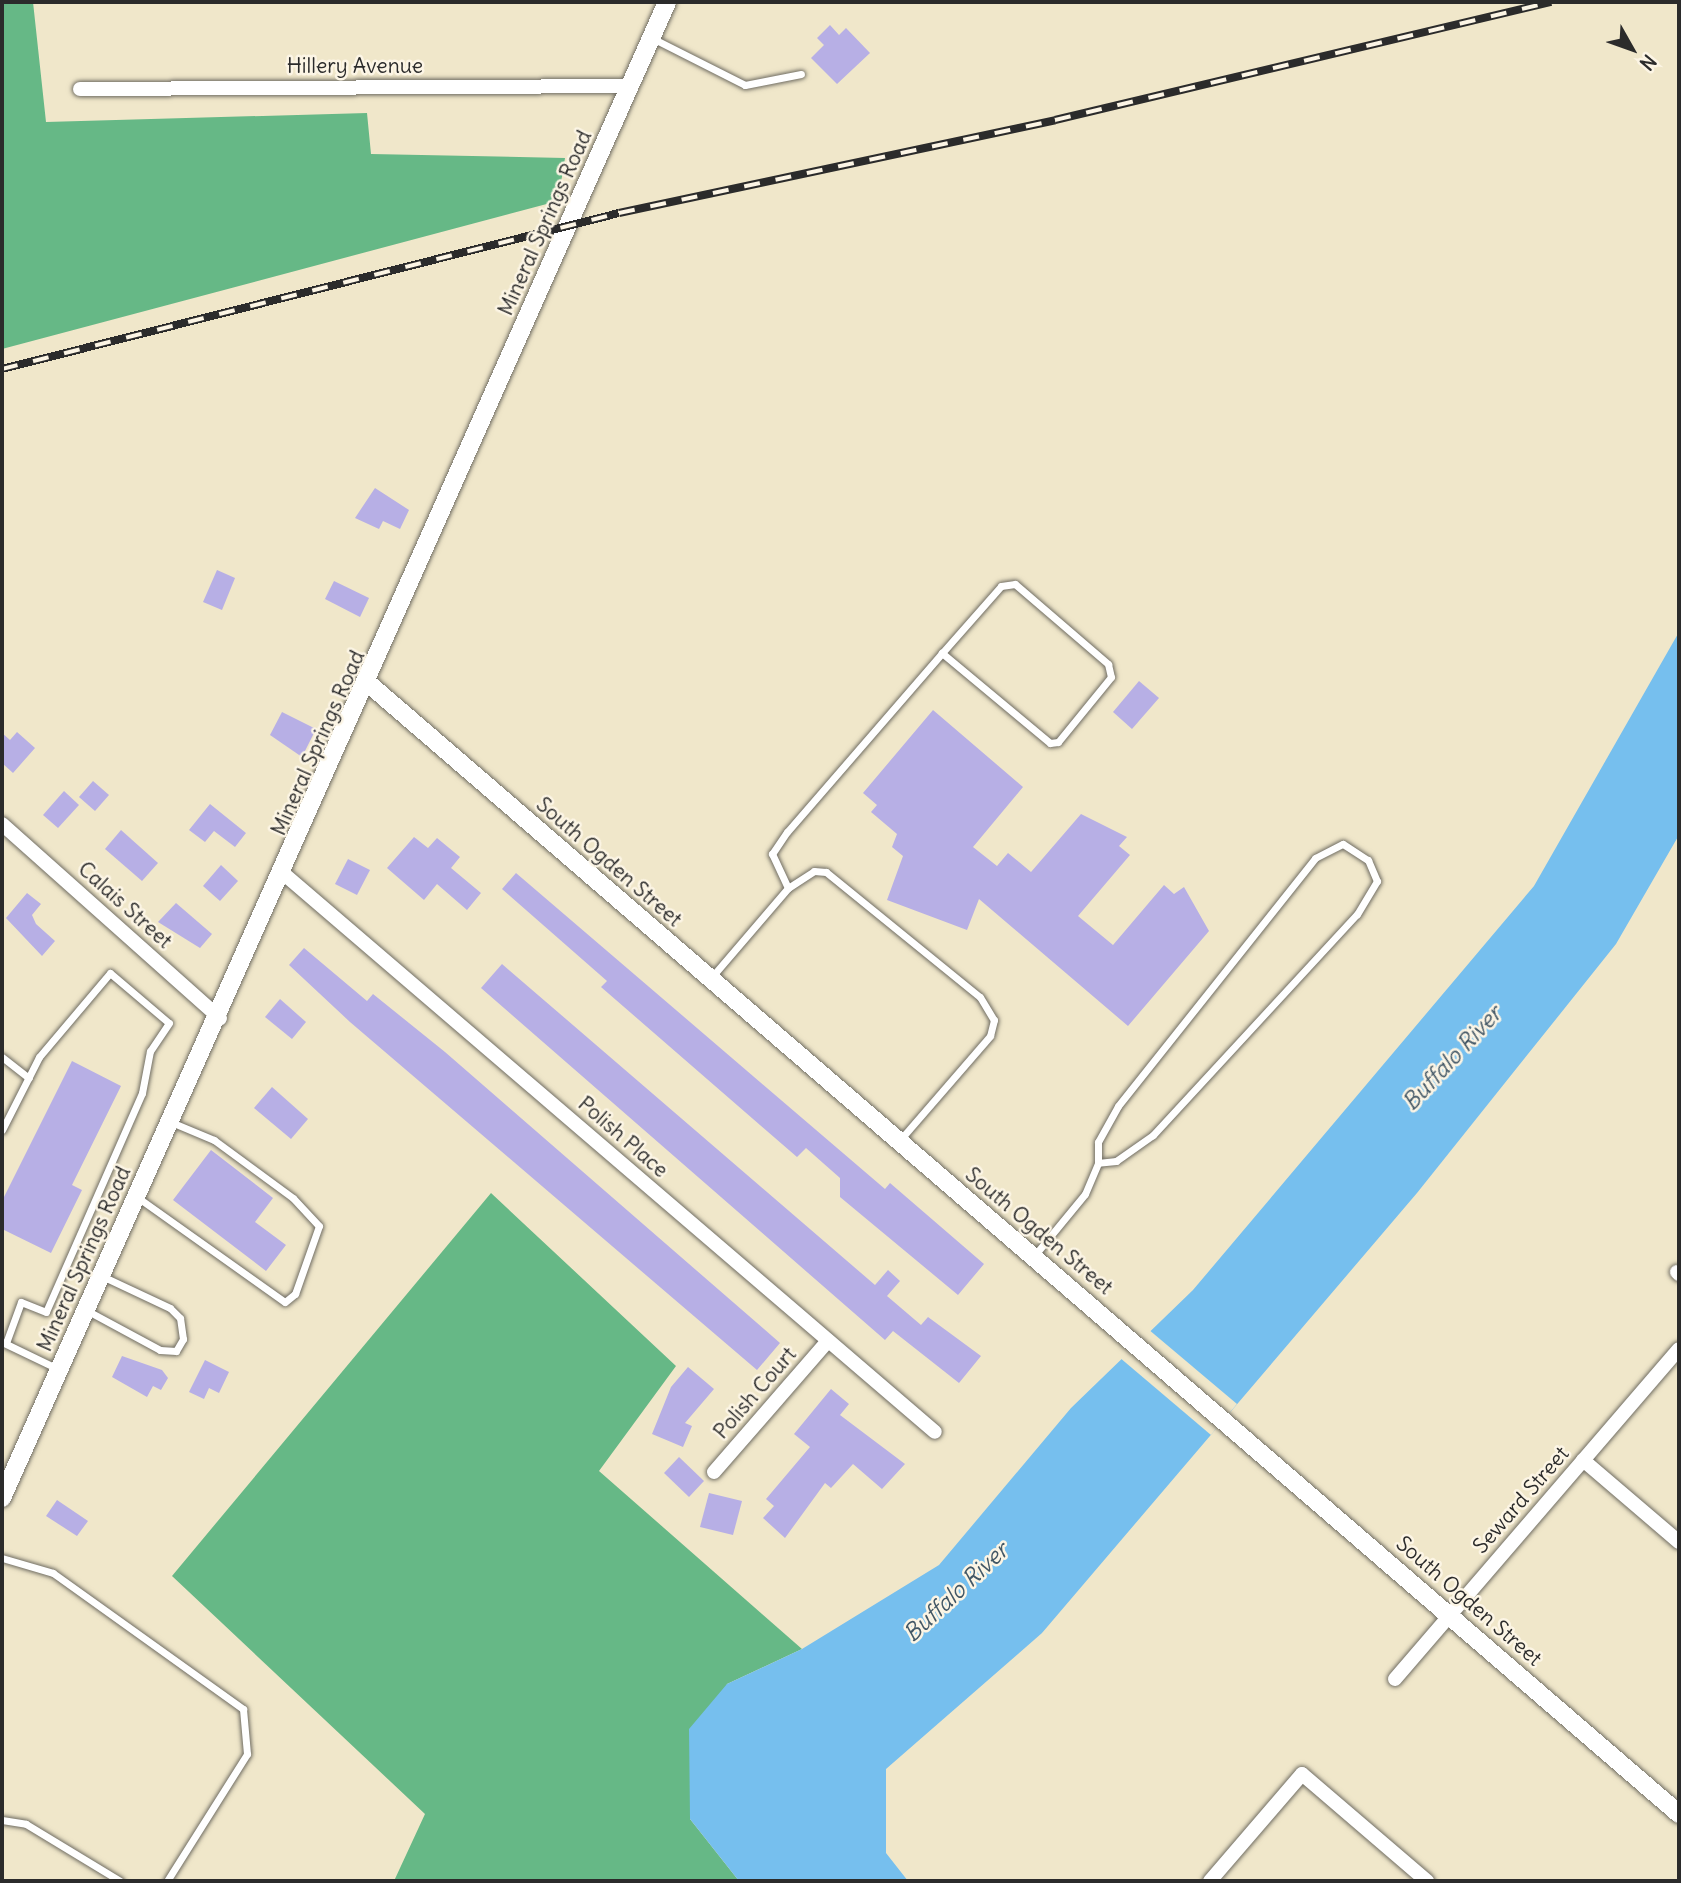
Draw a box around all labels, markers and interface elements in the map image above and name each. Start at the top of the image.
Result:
north arrow [1597,14,1667,84]
text: N [1635,50,1662,75]
street label: Hillery Avenue [287,53,423,79]
street label: Mineral Springs Road [493,127,597,319]
street label: Mineral Springs Road [266,647,370,839]
street label: South Ogden Street [531,792,687,932]
street label: Calais Street [73,856,177,954]
water label: Buffalo River [1397,1000,1507,1116]
street label: Polish Place [573,1091,673,1183]
street label: South Ogden Street [960,1162,1118,1300]
street label: Mineral Springs Road [32,1163,136,1355]
street label: Polish Court [708,1342,802,1444]
street label: Seward Street [1468,1441,1574,1559]
street label: South Ogden Street [1391,1531,1547,1671]
water label: Buffalo River [898,1537,1014,1647]

